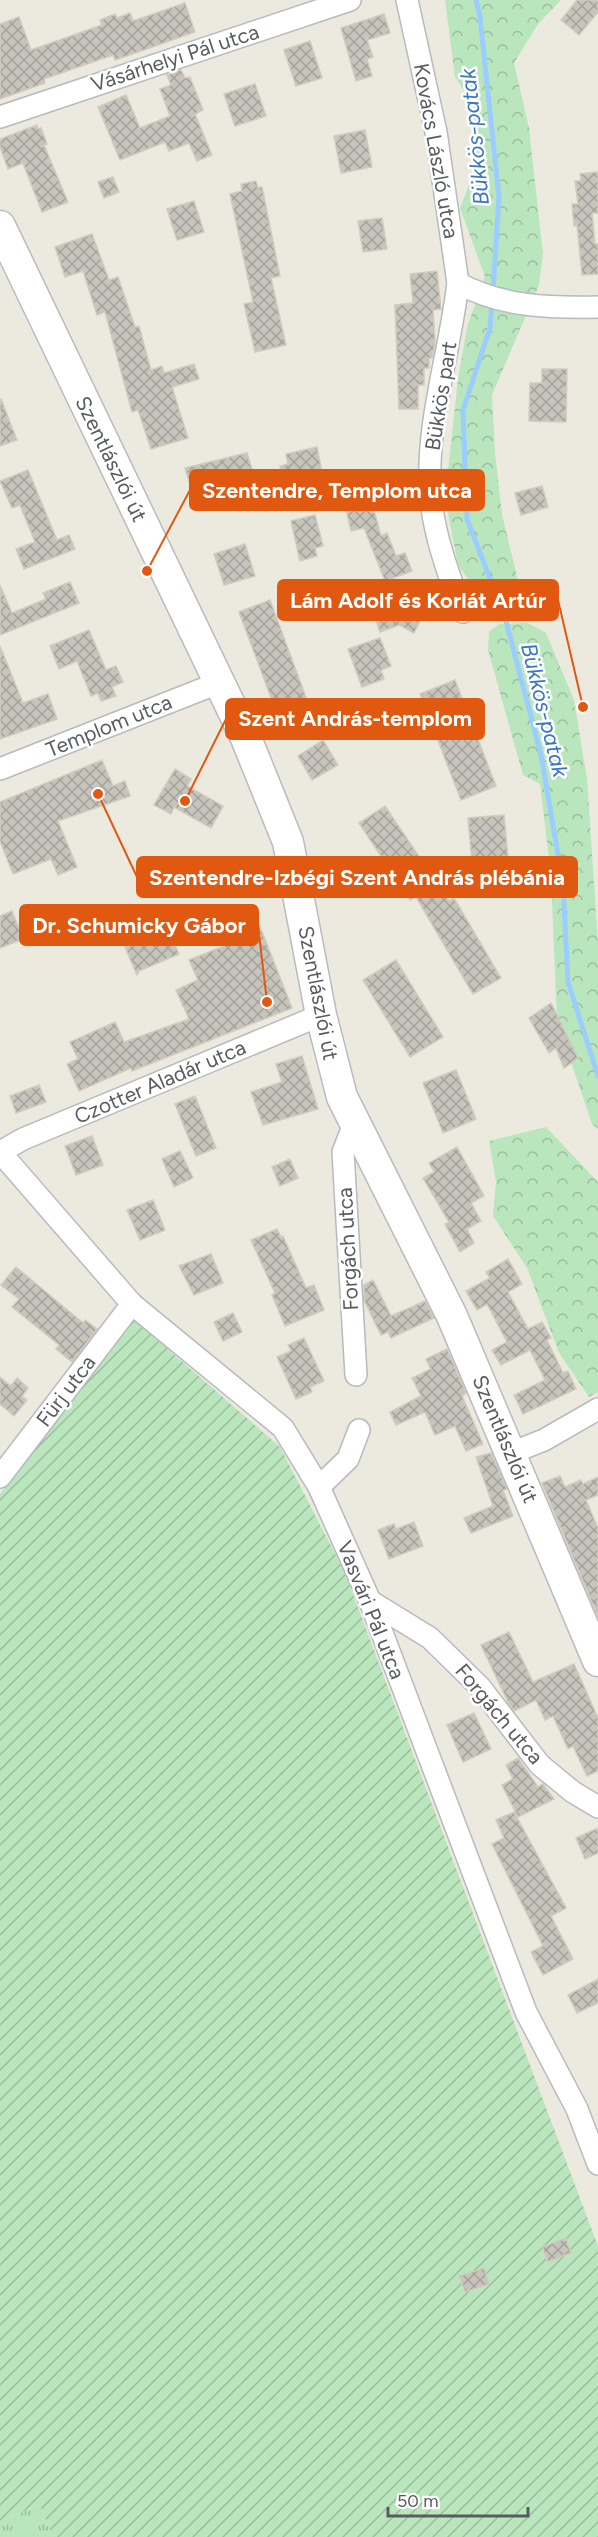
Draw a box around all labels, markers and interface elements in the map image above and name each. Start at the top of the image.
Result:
street label: Vásárhelyi Pál utca [88,19,262,96]
street label: Kovács László utca [409,61,464,241]
water label: Bükkös-patak [454,66,495,207]
street label: Bükkös part [420,340,461,452]
street label: Szentlászlói út [70,392,153,526]
callout: Szentendre, Templom utca [190,470,484,510]
text: Szentendre, Templom utca [202,477,472,504]
callout: Lám Adolf és Korlát Artúr [278,580,558,620]
text: Lám Adolf és Korlát Artúr [290,587,547,614]
water label: Bükkös-patak [515,640,575,781]
street label: Templom utca [42,689,175,762]
callout: Szent András-templom [226,699,484,739]
text: Szent András-templom [238,705,472,732]
callout: Szentendre-Izbégi Szent András plébánia [137,857,577,897]
text: Szentendre-Izbégi Szent András plébánia [149,864,565,891]
callout: Dr. Schumicky Gábor [20,905,258,945]
text: Dr. Schumicky Gábor [32,912,247,939]
street label: Szentlászlói út [293,924,344,1062]
street label: Czotter Aladár utca [70,1034,249,1129]
street label: Forgách utca [332,1187,363,1311]
street label: Fürj utca [31,1350,100,1431]
street label: Szentlászlói út [467,1371,544,1506]
street label: Vasvári Pál utca [332,1537,411,1683]
street label: Forgách utca [450,1658,549,1769]
scale bar [388,2480,528,2518]
text: 50 m [397,2490,439,2512]

